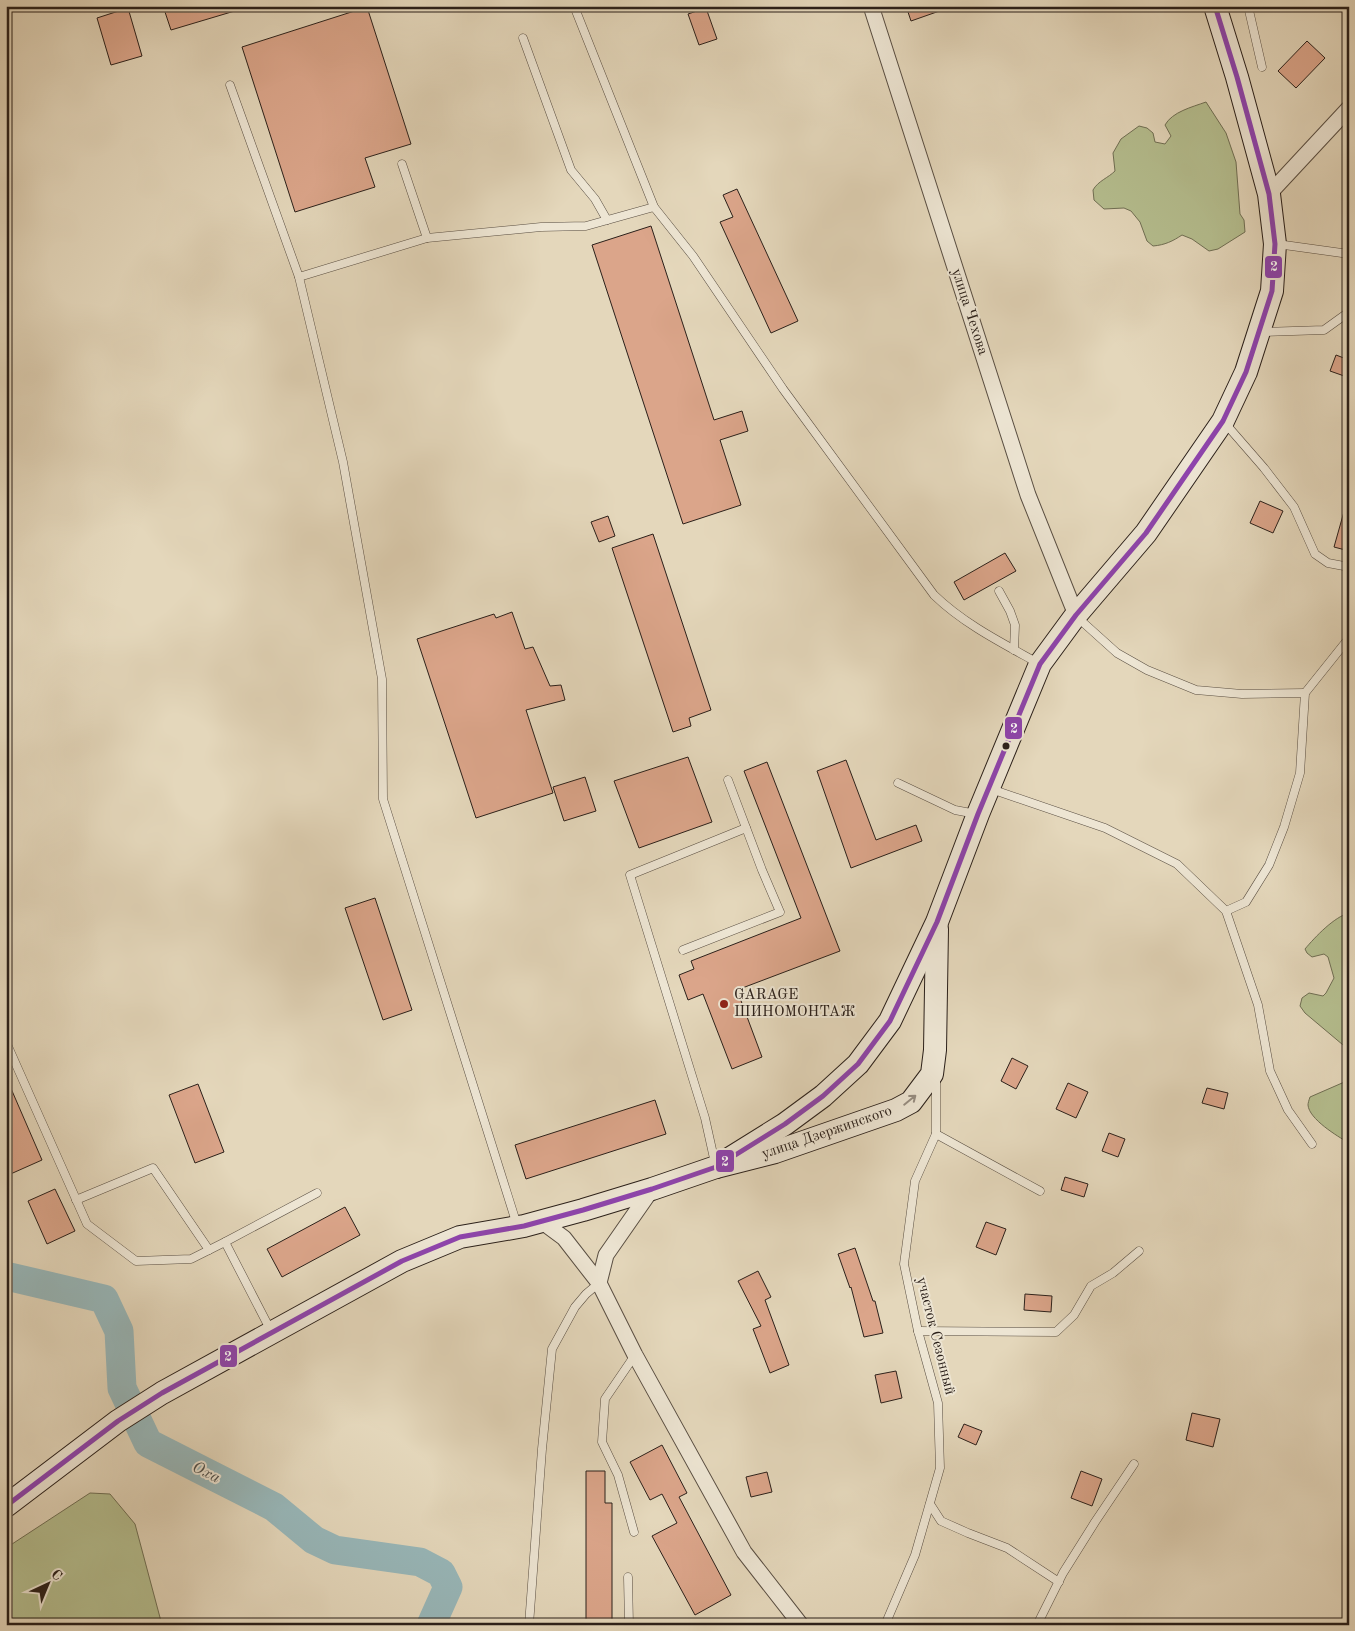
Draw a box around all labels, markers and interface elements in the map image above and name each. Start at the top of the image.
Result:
line badge: 2 [1264,255,1283,279]
text: 2 [1270,260,1278,274]
street label: улица Чехова [948,267,990,358]
line badge: 2 [1004,716,1023,740]
text: 2 [1010,722,1018,736]
unlabelled marker [1001,741,1011,751]
place label: GARAGE ШИНОМОНТАЖ [734,988,855,1020]
marker: GARAGE ШИНОМОНТАЖ [718,998,730,1010]
one-way arrow [903,1095,916,1106]
street label: улица Дзержинского [760,1104,894,1162]
line badge: 2 [715,1149,735,1173]
text: 2 [721,1155,729,1169]
street label: участок Сезонный [913,1275,957,1397]
line badge: 2 [219,1344,238,1368]
text: 2 [224,1350,232,1364]
water label: Оха [189,1459,223,1487]
north arrow [22,1558,72,1608]
text: С [48,1567,65,1584]

